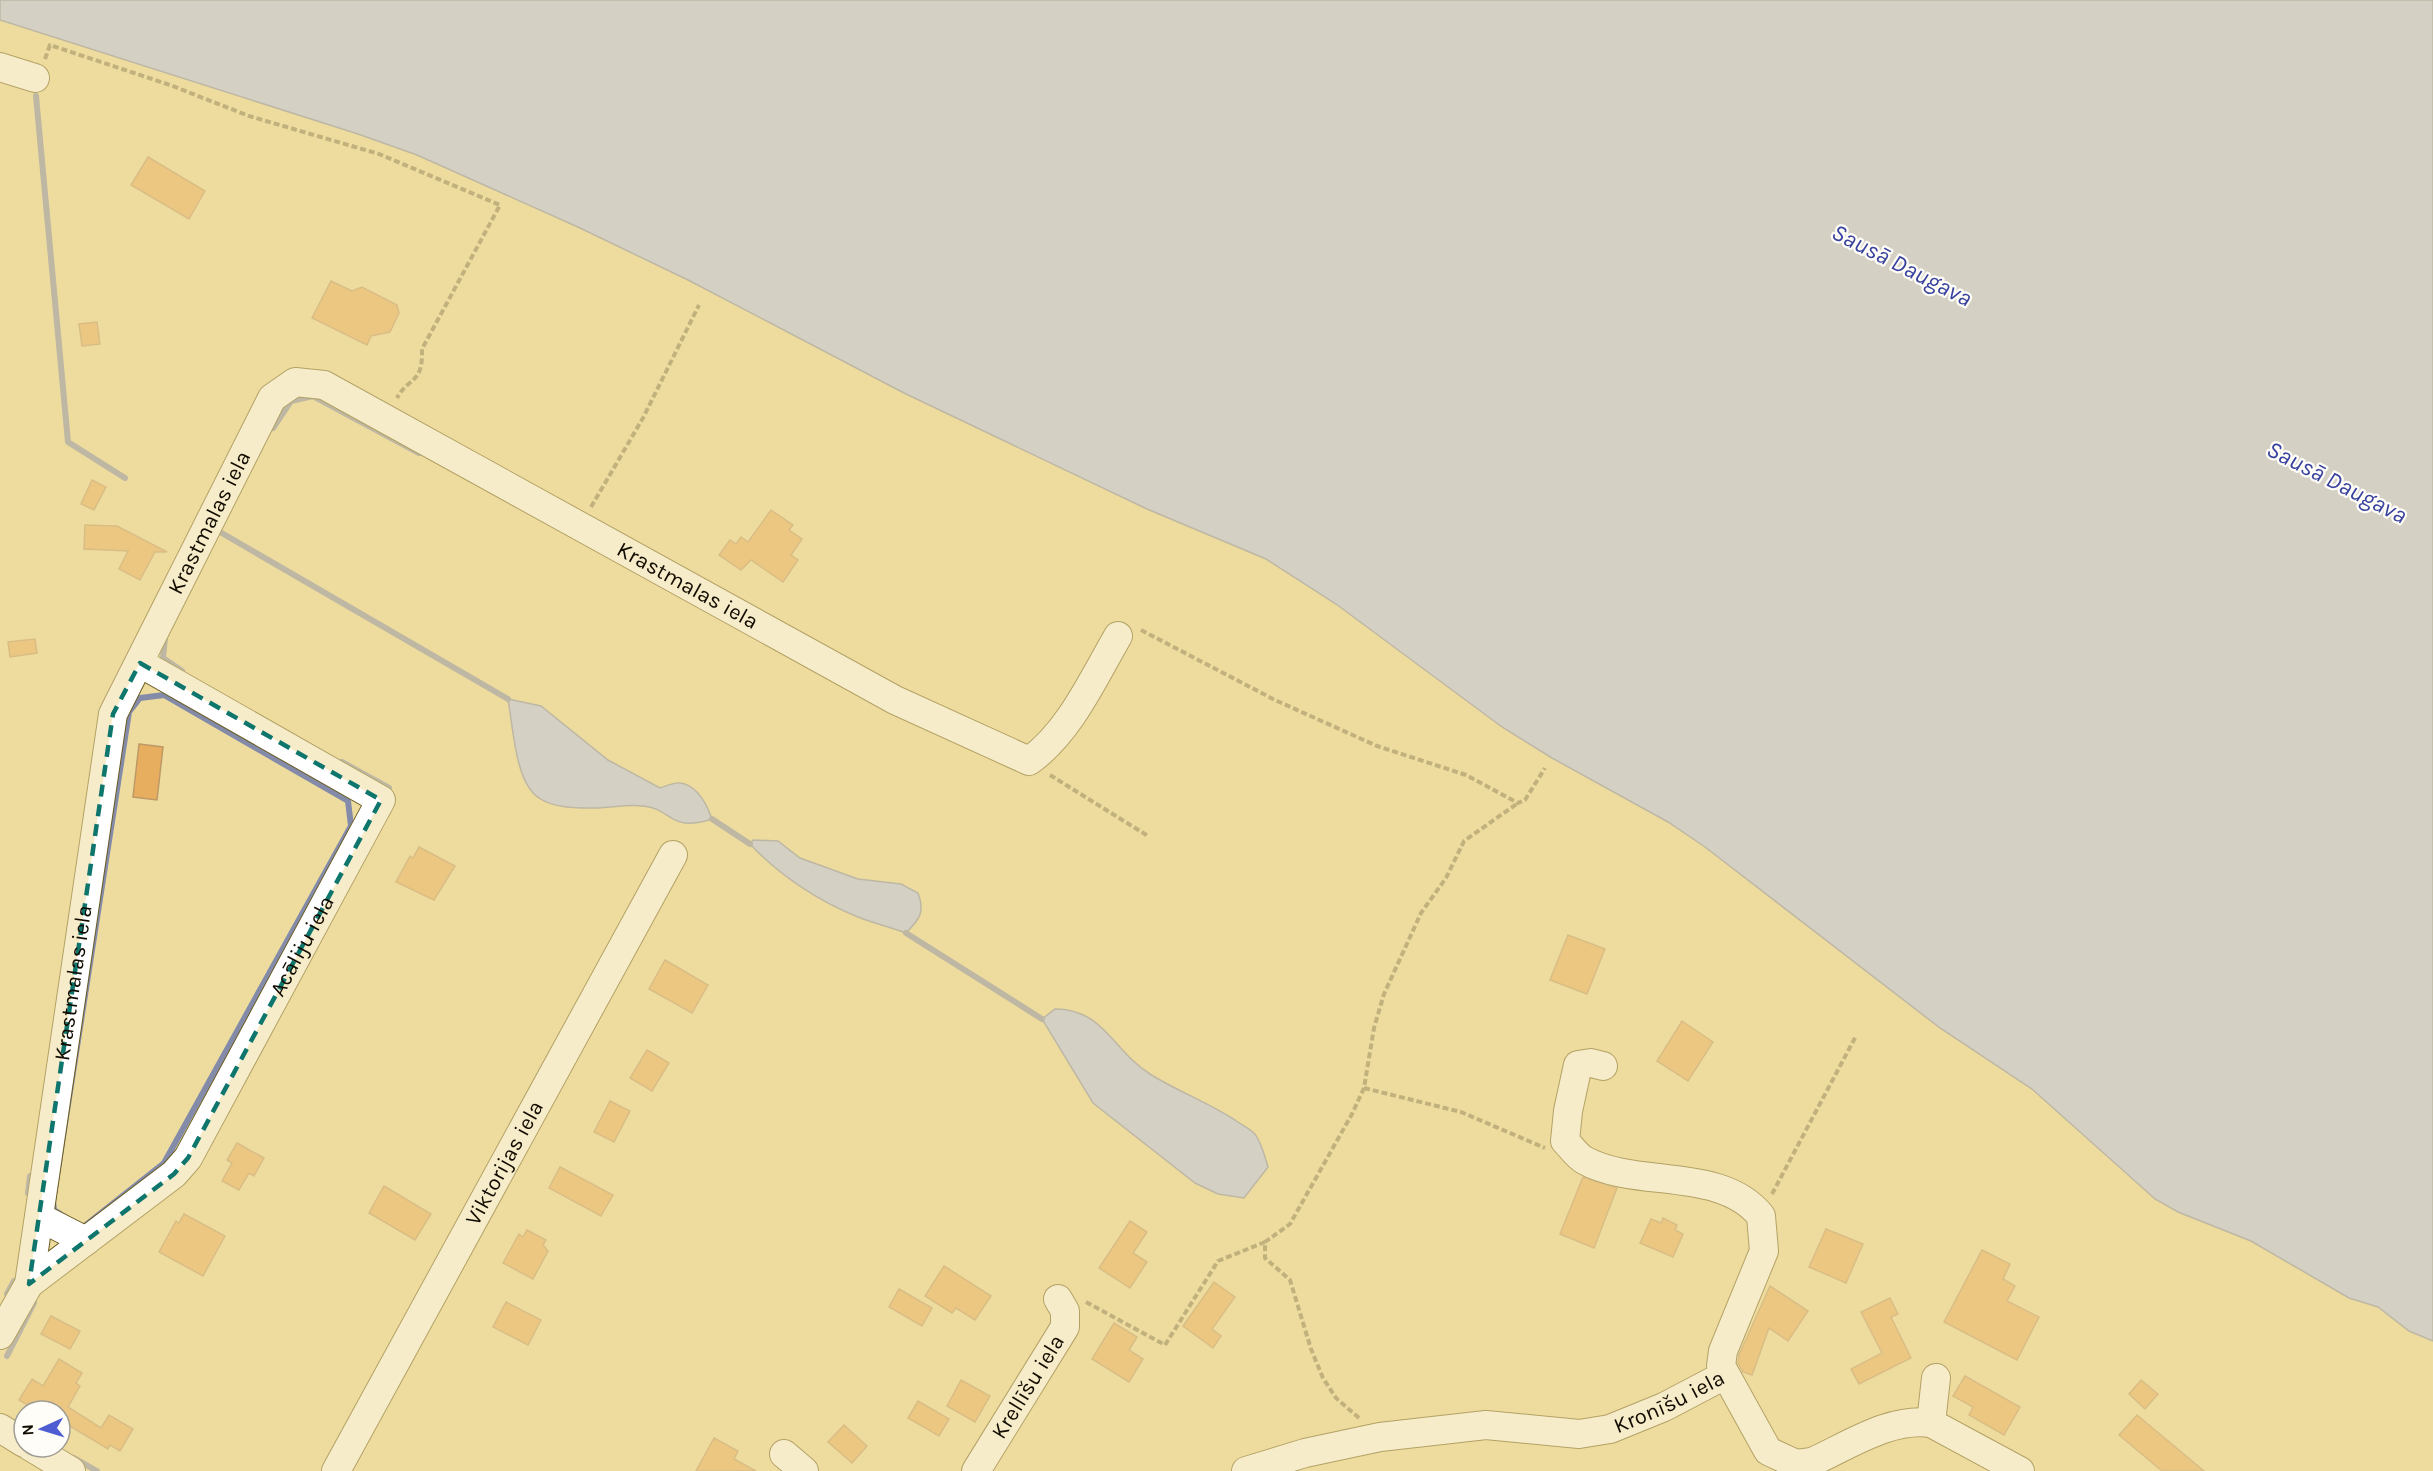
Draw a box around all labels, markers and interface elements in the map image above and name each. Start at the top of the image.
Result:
water label: Sausā Daugava [1827,218,1977,312]
water label: Sausā Daugava [2262,435,2412,529]
street label: Krastmalas iela [162,447,256,599]
street label: Krastmalas iela [612,536,763,635]
street label: Acāliju iela [265,891,340,1001]
street label: Krastmalas iela [49,903,98,1063]
street label: Viktorijas iela [460,1096,549,1230]
street label: Krellīšu iela [986,1330,1070,1444]
street label: Kronīšu iela [1610,1365,1729,1439]
north arrow [12,1399,72,1459]
text: N [18,1424,37,1436]

